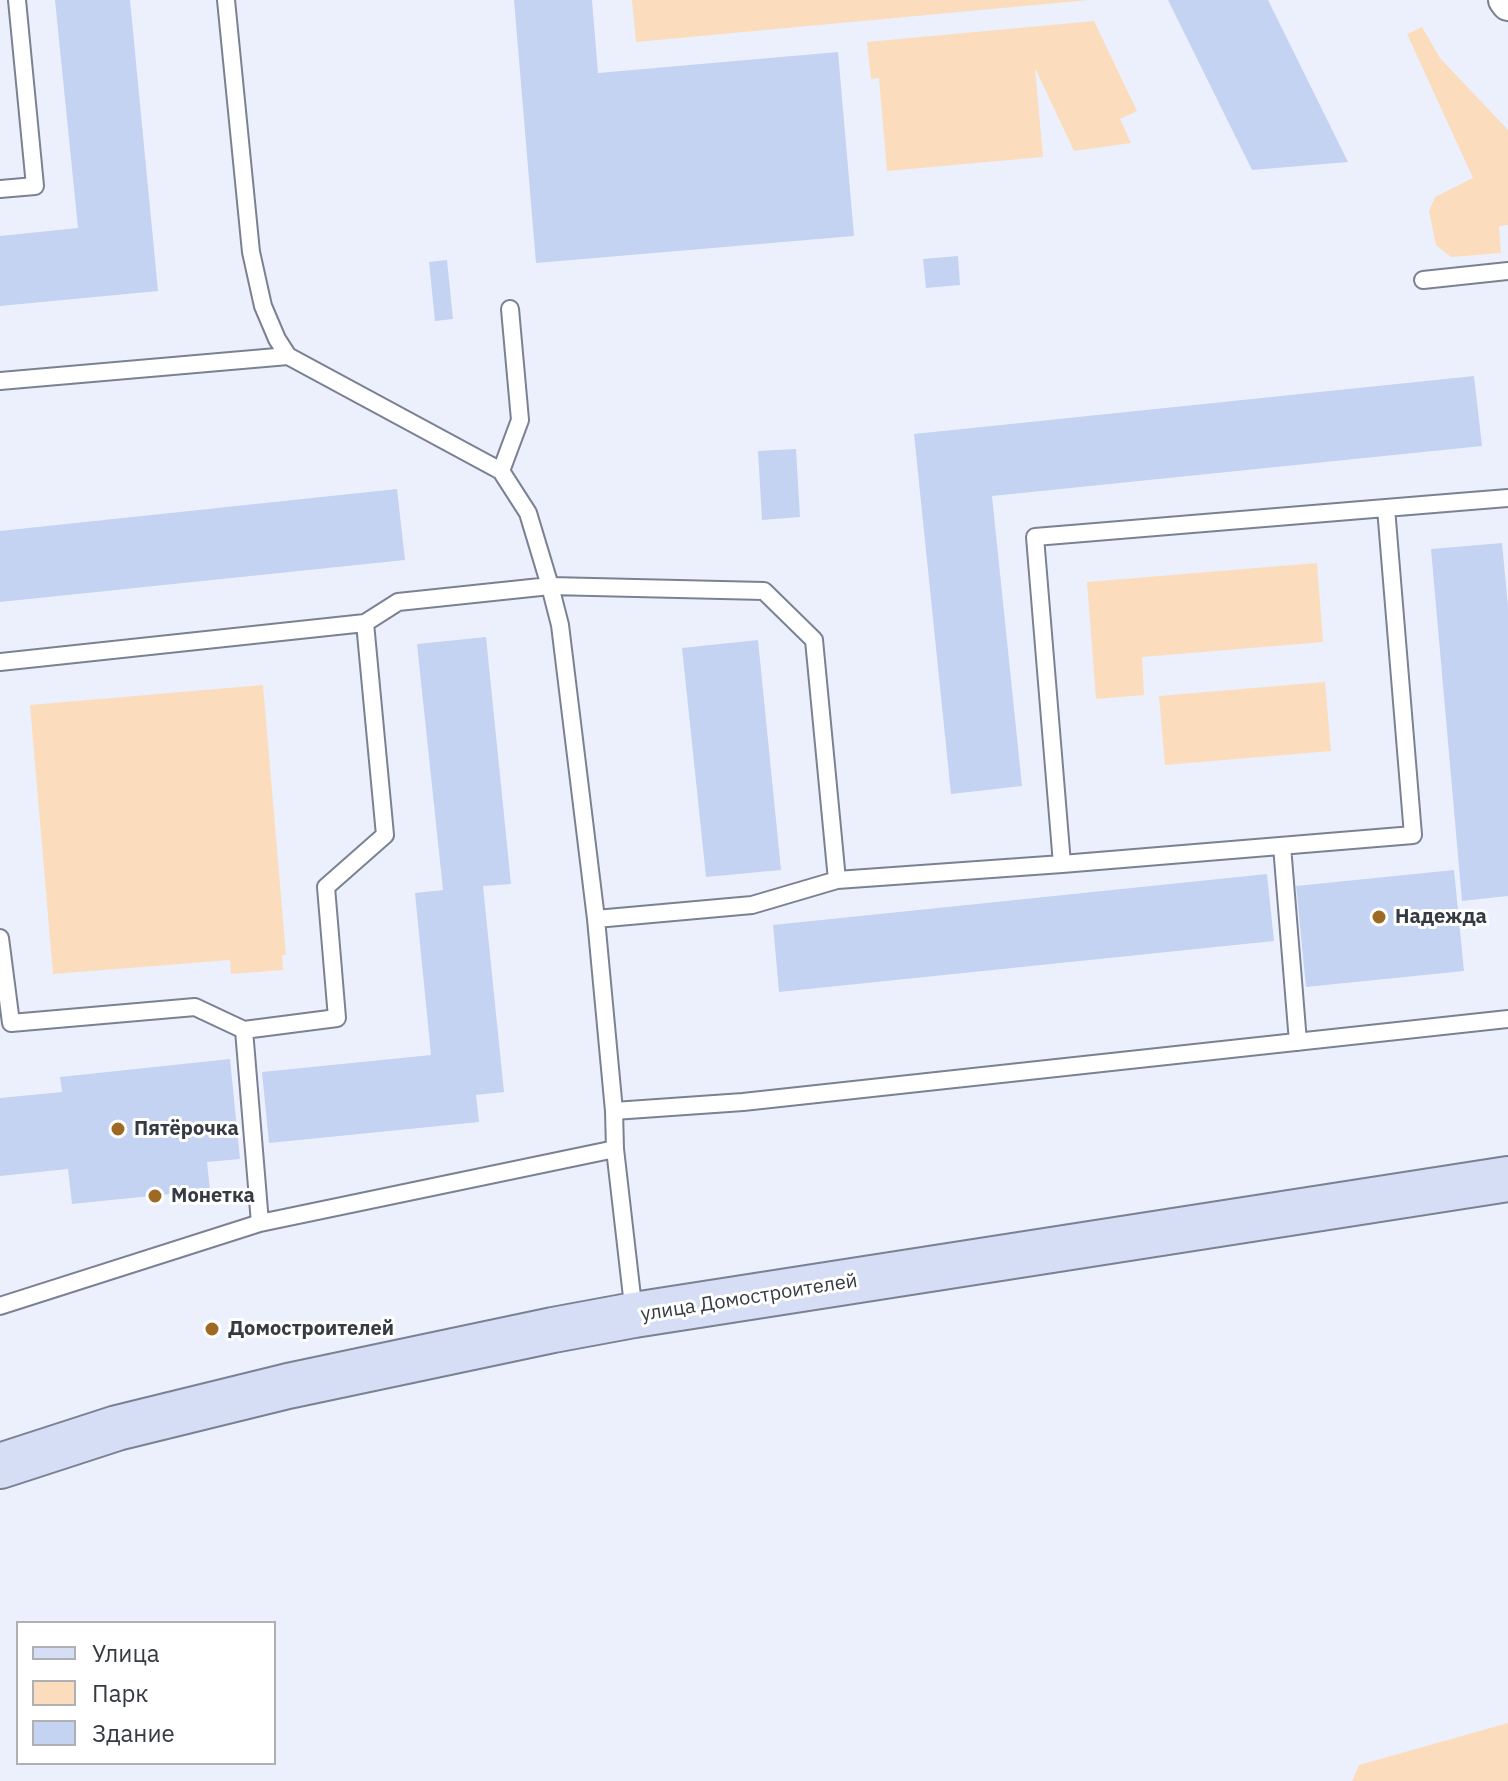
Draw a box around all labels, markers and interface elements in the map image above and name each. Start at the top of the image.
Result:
place label: Надежда [1395,905,1487,929]
marker: Надежда [1370,908,1388,926]
place label: Пятёрочка [134,1117,239,1141]
marker: Пятёрочка [109,1120,127,1138]
place label: Монетка [171,1184,255,1208]
marker: Монетка [146,1187,164,1205]
street label: улица Домостроителей [639,1269,859,1327]
place label: Домостроителей [228,1317,394,1341]
marker: Домостроителей [203,1320,221,1338]
legend [16,1621,276,1765]
text: Улица [92,1637,160,1669]
text: Парк [92,1677,149,1709]
text: Здание [92,1717,175,1749]

